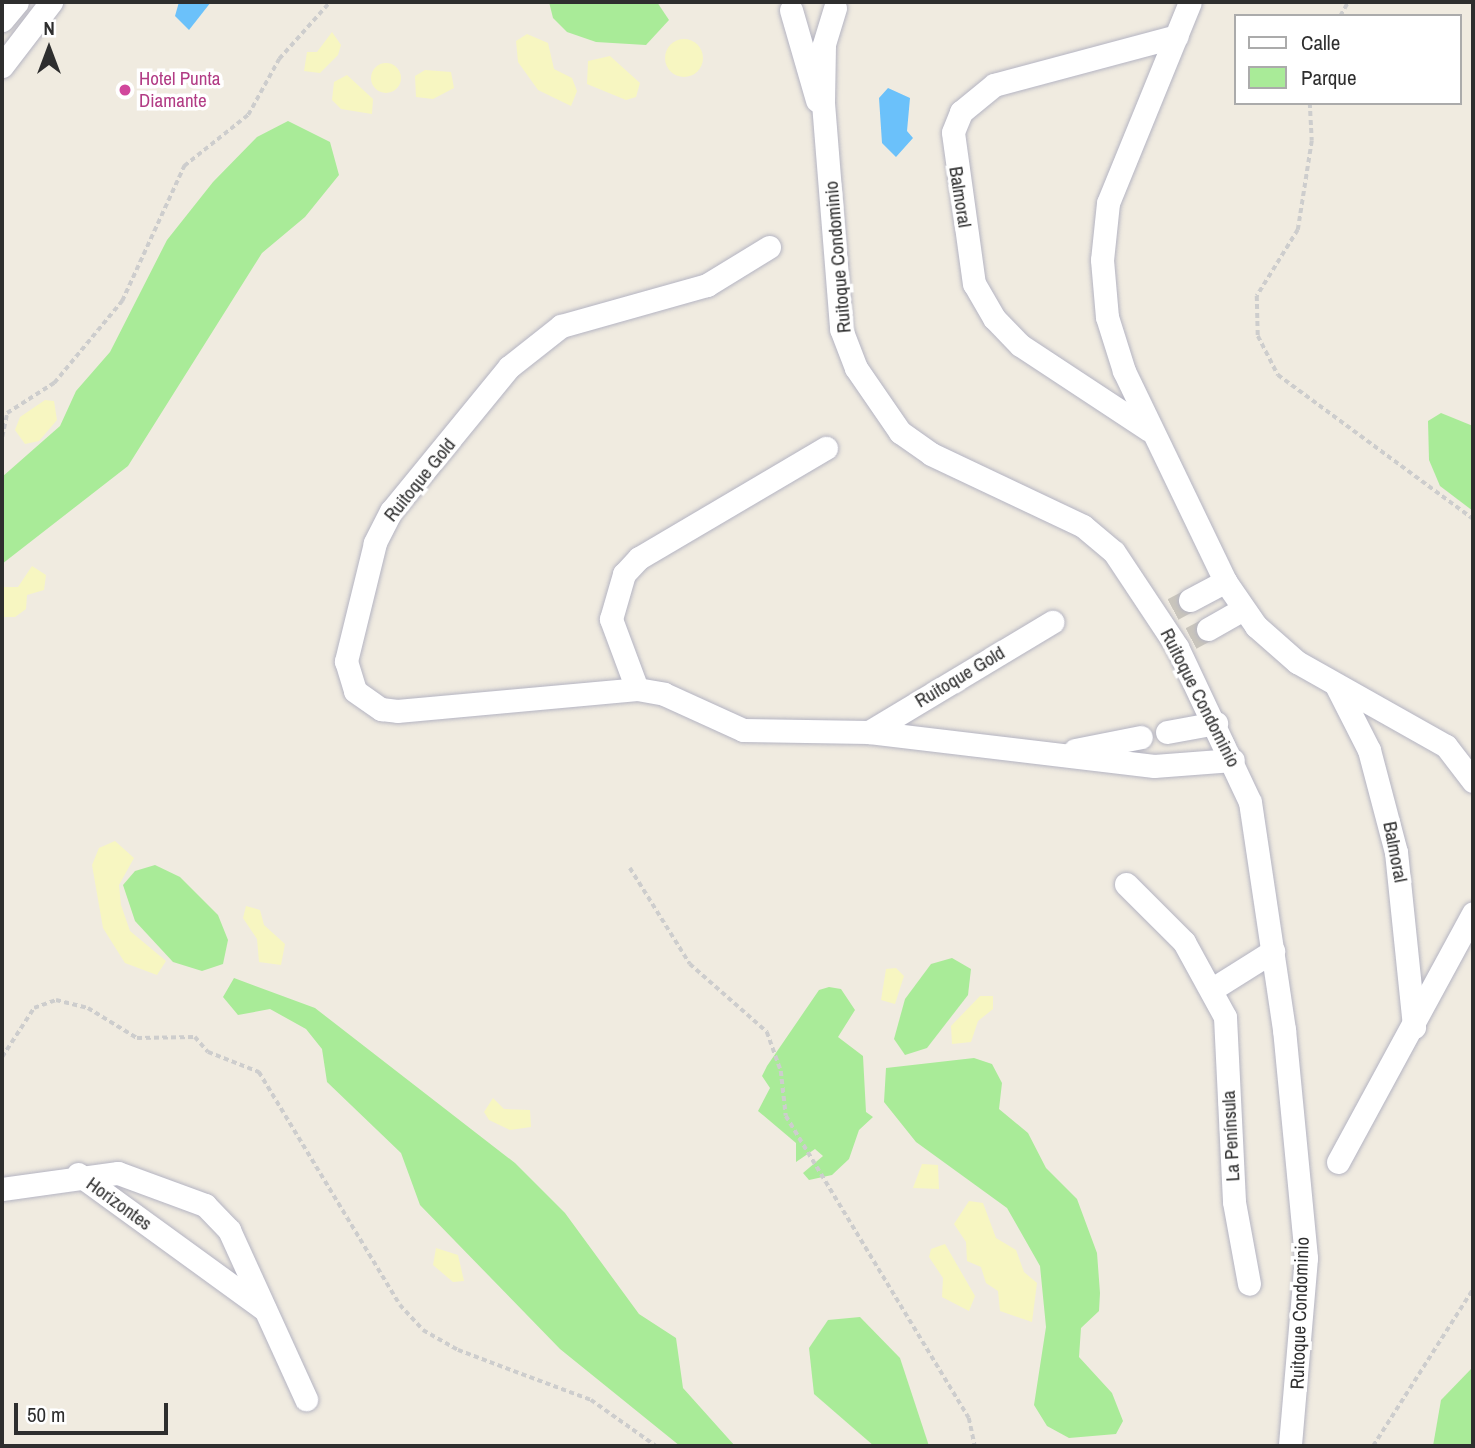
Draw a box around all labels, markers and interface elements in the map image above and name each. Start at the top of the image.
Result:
north arrow [14,14,84,84]
legend [1234,14,1461,105]
text: N [43,15,55,41]
text: Calle [1301,28,1340,57]
text: Parque [1301,63,1357,92]
place label: Hotel Punta Diamante [139,68,220,112]
marker: Hotel Punta Diamante [117,82,133,98]
street label: Balmoral [944,165,976,229]
street label: Ruitoque Condominio [820,180,856,334]
street label: Ruitoque Gold [380,434,460,526]
street label: Ruitoque Condominio [1155,625,1245,771]
street label: Ruitoque Gold [911,641,1009,713]
street label: Balmoral [1378,820,1412,884]
street label: La Península [1217,1090,1245,1182]
street label: Horizontes [82,1173,156,1235]
street label: Ruitoque Condominio [1286,1236,1314,1390]
scale bar [18,1388,172,1432]
text: 50 m [27,1400,65,1429]

